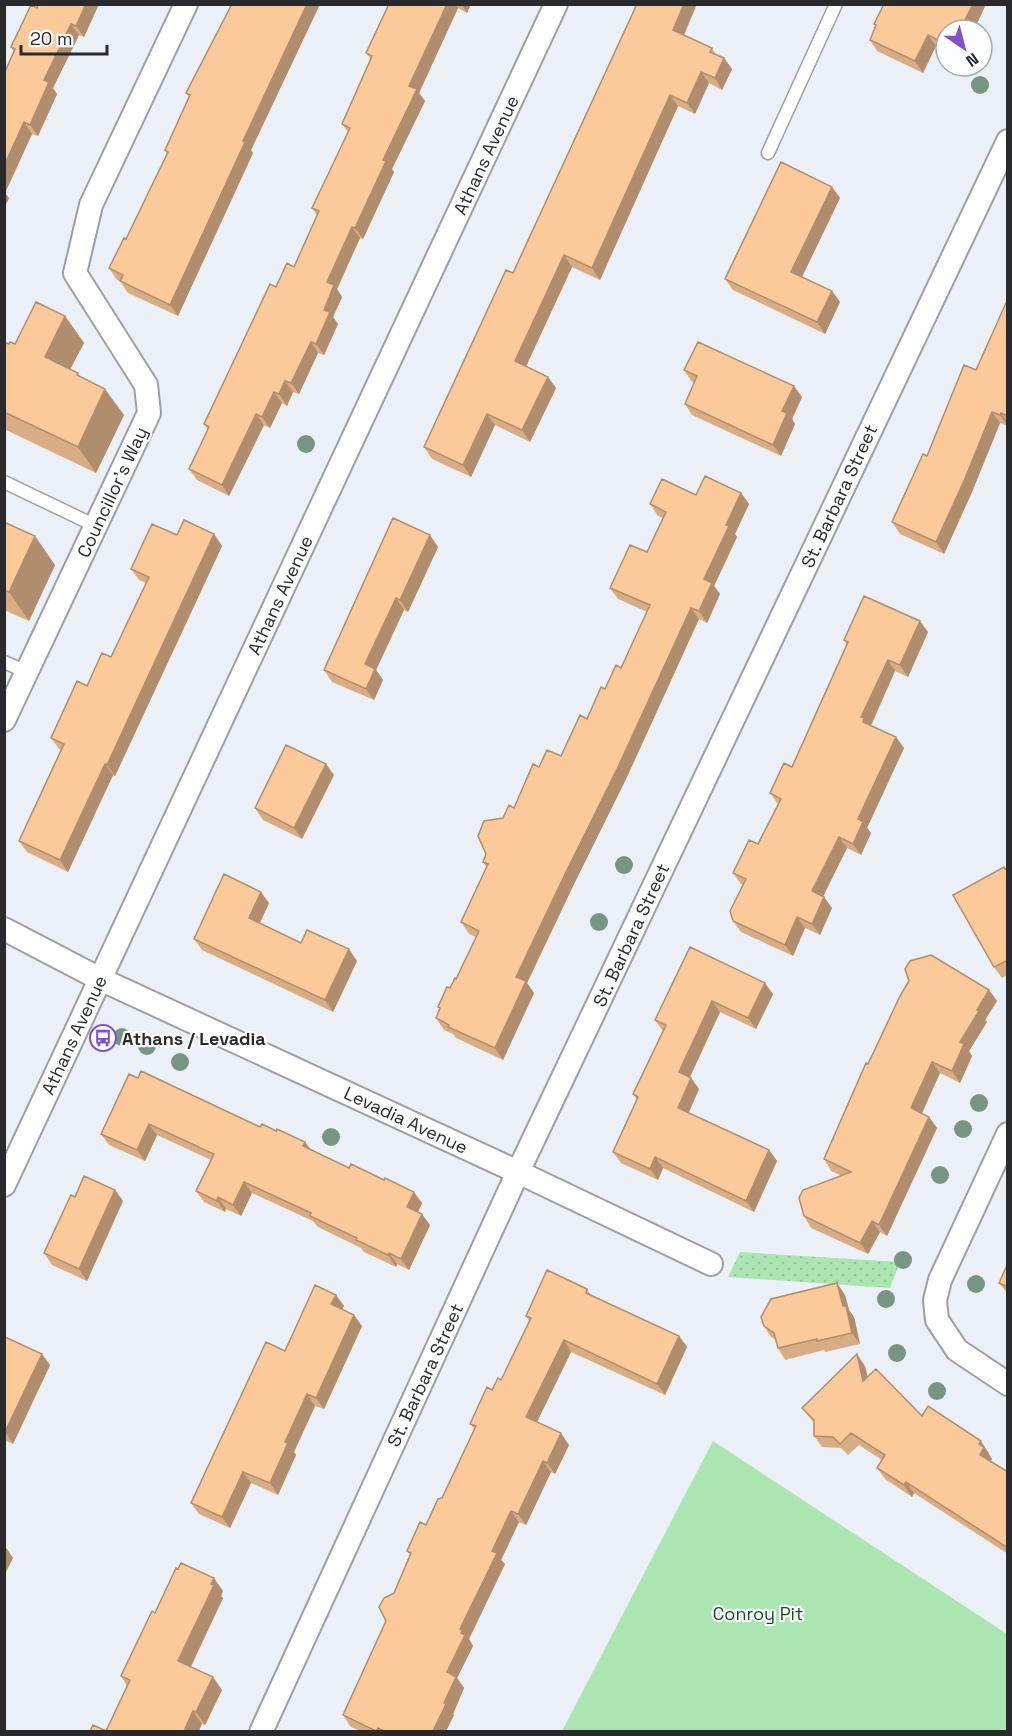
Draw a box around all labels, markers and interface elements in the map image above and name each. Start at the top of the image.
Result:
scale bar [21,18,106,56]
north arrow [934,18,994,78]
text: 20 m [30,27,73,50]
text: N [962,48,983,72]
street label: Athans Avenue [448,92,524,218]
street label: St. Barbara Street [796,421,882,571]
street label: Councillor's Way [72,423,152,561]
street label: Athans Avenue [242,532,318,658]
street label: St. Barbara Street [588,860,674,1010]
street label: Athans Avenue [36,972,112,1098]
bus stop icon: Athans / Levadia [88,1023,118,1053]
place label: Athans / Levadia [122,1027,266,1050]
street label: Levadia Avenue [340,1081,472,1159]
street label: St. Barbara Street [382,1300,468,1450]
park label: Conroy Pit [713,1602,803,1625]

